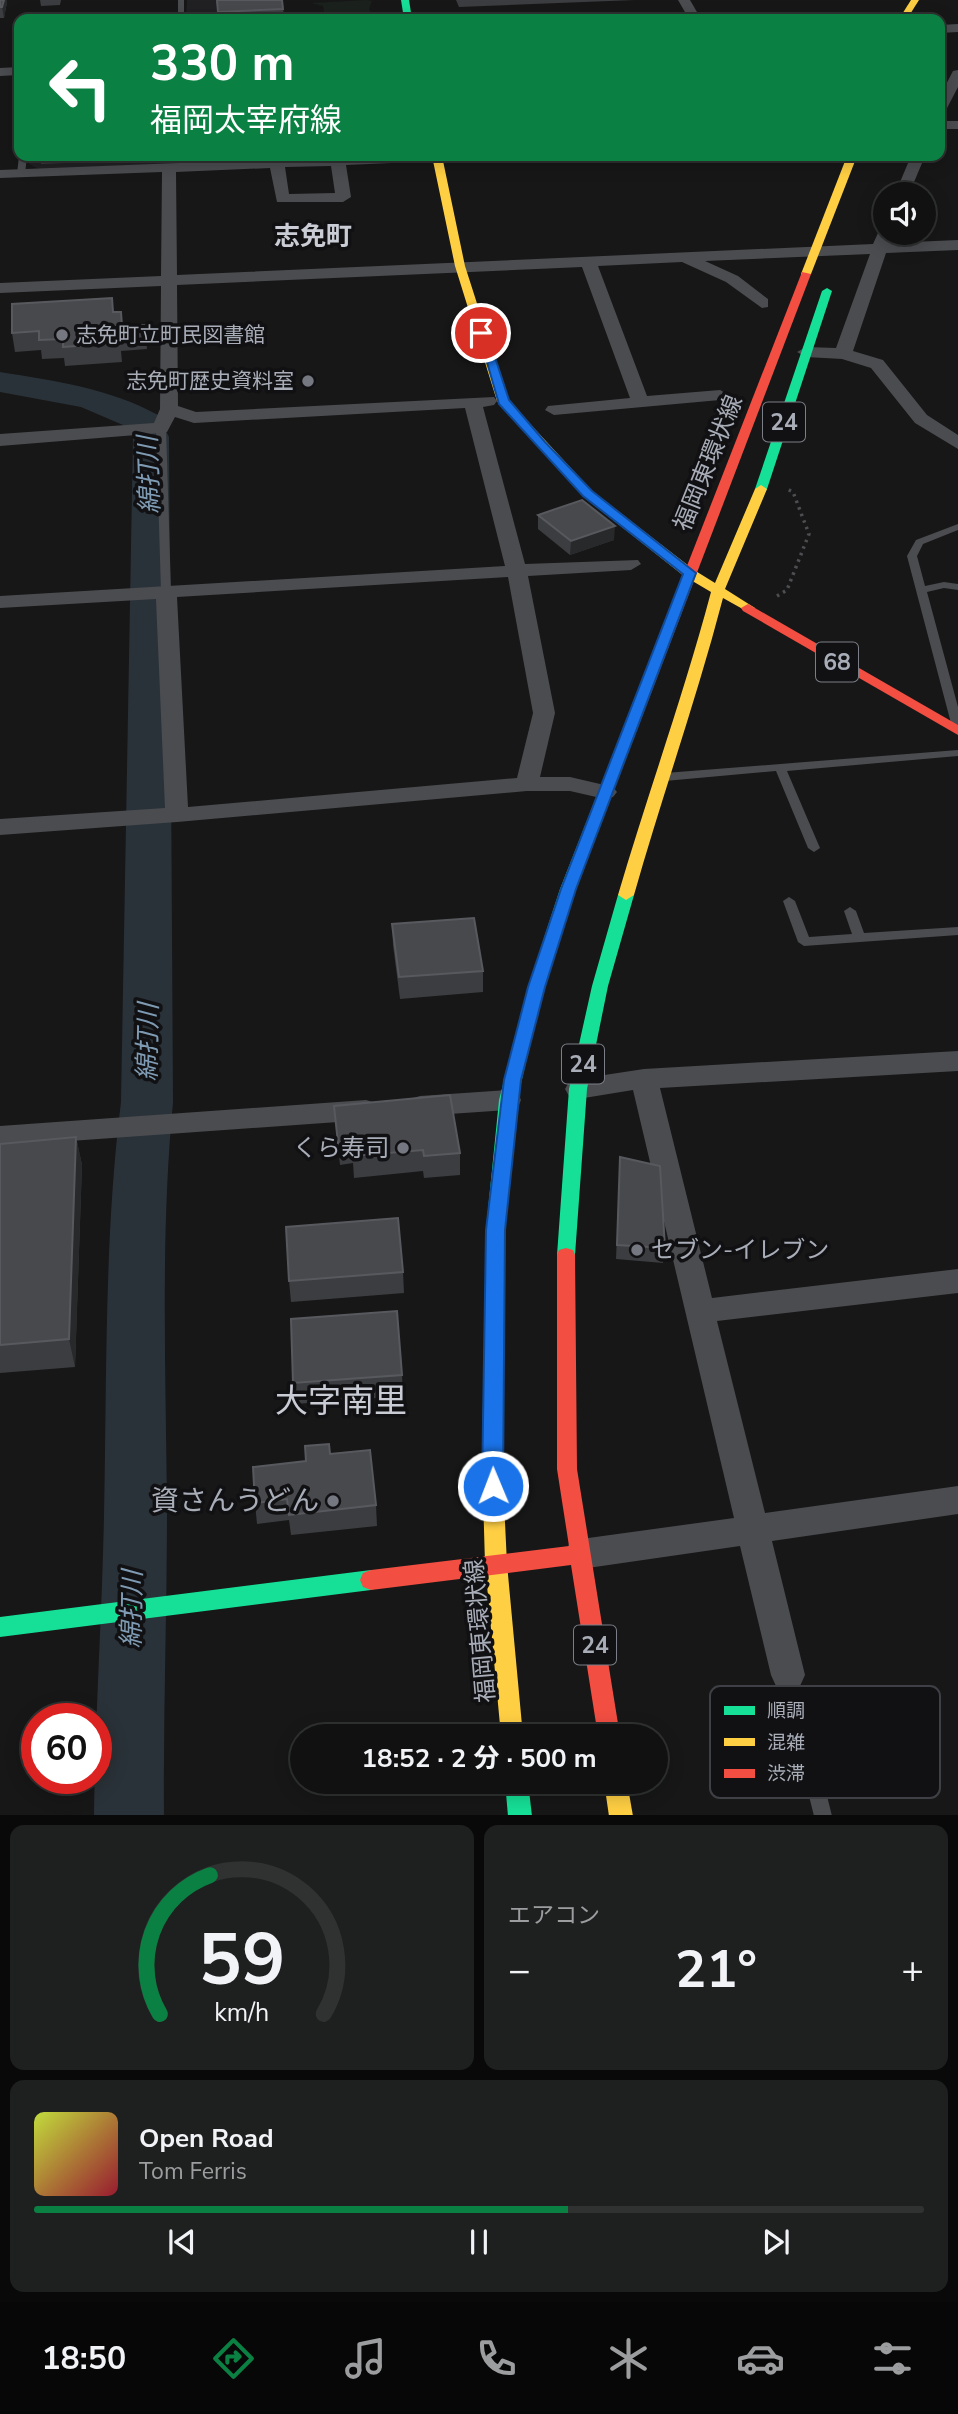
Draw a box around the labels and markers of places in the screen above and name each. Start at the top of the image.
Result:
pin [451,303,511,363]
place label: 志免町立町民図書館 [76,321,265,349]
marker: 志免町立町民図書館 [54,327,70,343]
place label: 志免町歴史資料室 [126,367,294,395]
marker: 志免町歴史資料室 [300,373,316,389]
place label: くら寿司 [293,1132,389,1164]
marker: くら寿司 [395,1140,411,1156]
place label: セブン-イレブン [651,1234,829,1266]
marker: セブン-イレブン [629,1242,645,1258]
place label: 資さんうどん [151,1482,319,1520]
marker: 資さんうどん [325,1493,341,1509]

